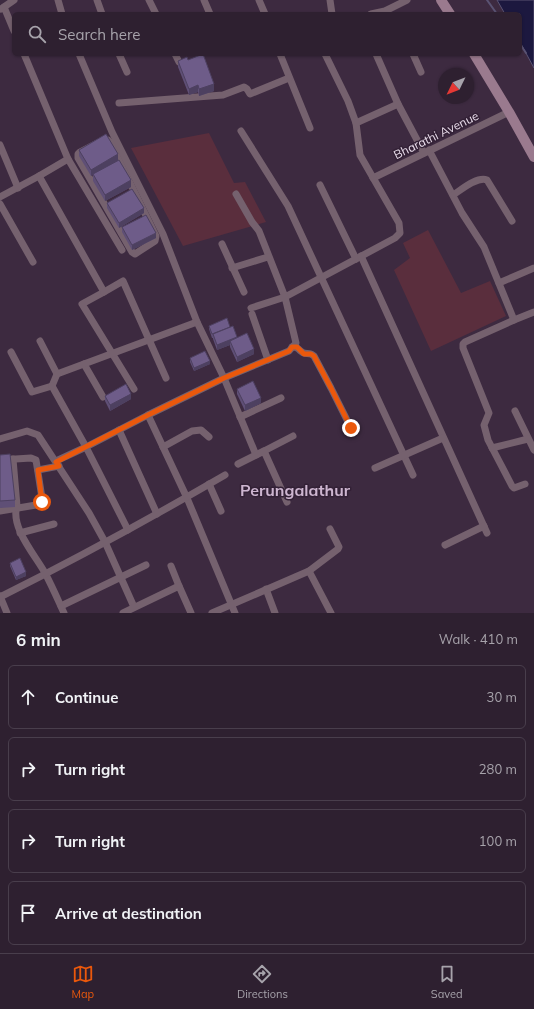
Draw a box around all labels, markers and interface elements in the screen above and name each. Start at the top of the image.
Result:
search box [12,12,522,56]
icon: search [26,23,48,45]
text: Search here [58,25,140,44]
north arrow [438,68,474,104]
street label: Bharathi Avenue [391,108,481,162]
route end [342,419,360,437]
district label: Perungalathur [240,480,351,500]
route start [33,493,51,511]
text: 6 min [16,629,61,650]
text: Walk · 410 m [439,631,518,647]
icon: ahead [17,686,39,708]
text: Continue [55,688,118,707]
text: 30 m [487,689,517,705]
icon: right [17,758,39,780]
text: Turn right [55,760,125,779]
text: 280 m [479,761,517,777]
icon: right [17,830,39,852]
text: Turn right [55,832,125,851]
text: 100 m [479,833,517,849]
icon: arrive [17,902,39,924]
text: Arrive at destination [55,904,202,923]
tab: Map [71,963,94,1001]
tab: Directions [237,963,288,1001]
tab: Saved [431,963,463,1001]

